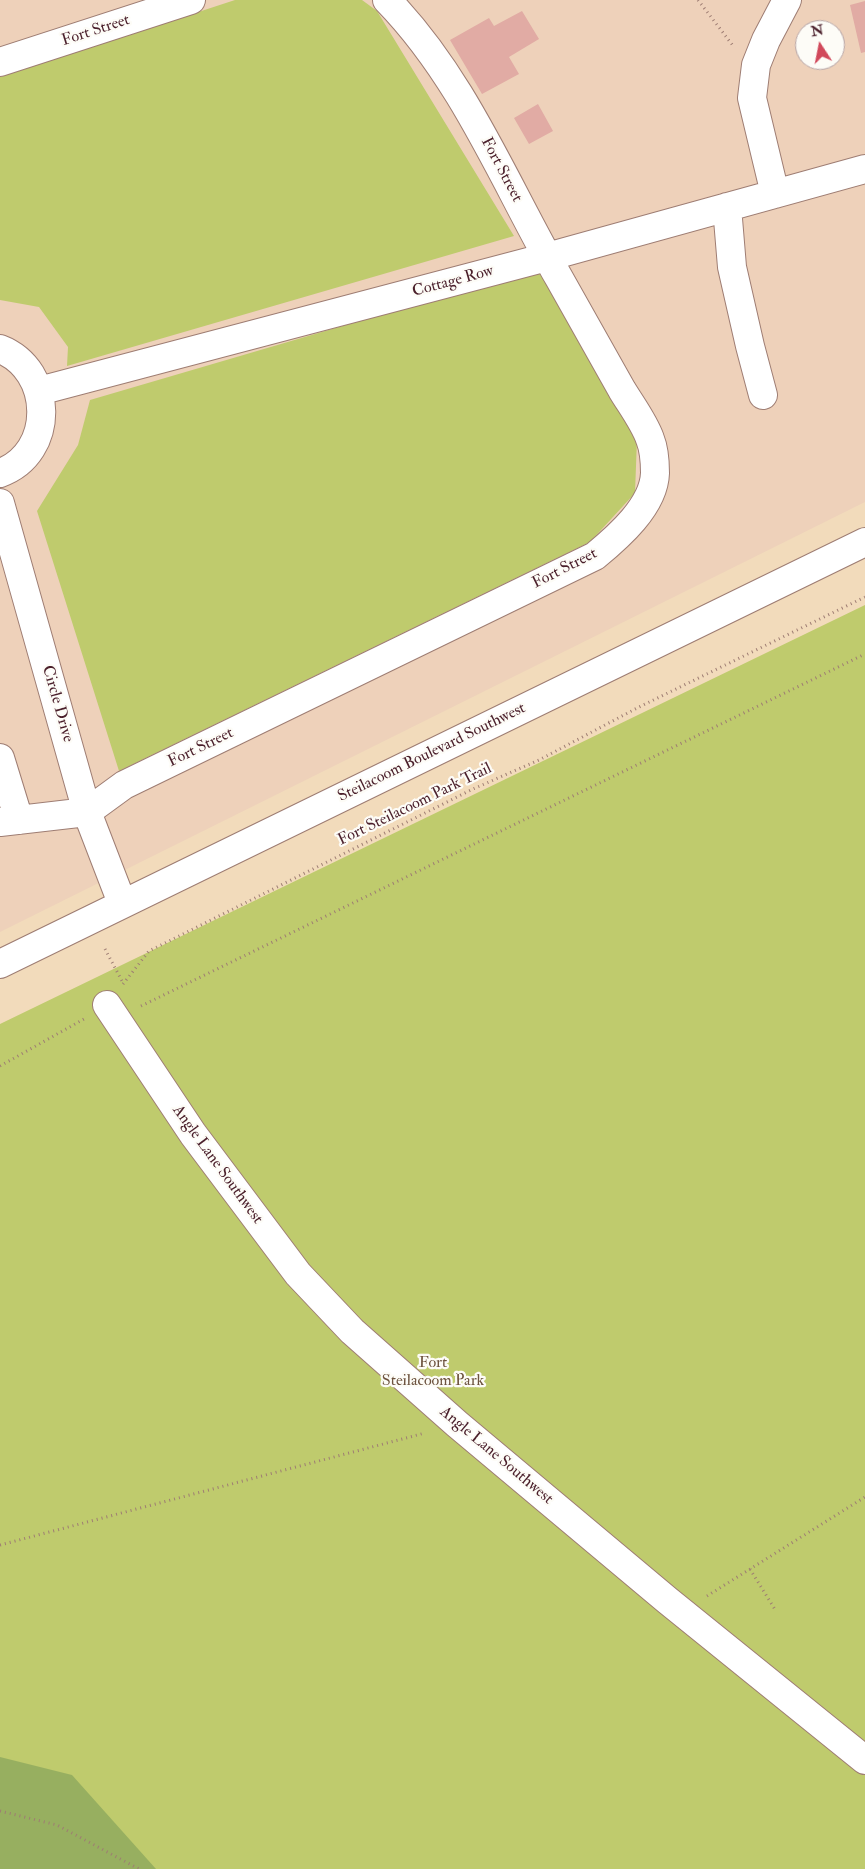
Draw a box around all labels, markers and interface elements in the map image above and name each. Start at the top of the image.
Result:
street label: Fort Street [60,11,132,51]
north arrow [795,20,845,70]
text: N [809,21,825,40]
street label: Fort Street [476,134,526,206]
street label: Cottage Row [410,262,496,302]
street label: Fort Street [529,544,601,594]
street label: Circle Drive [37,663,77,745]
street label: Steilacoom Boulevard Southwest [335,699,529,807]
street label: Fort Street [165,724,237,772]
street label: Fort Steilacoom Park Trail [335,759,495,851]
street label: Angle Lane Southwest [167,1102,267,1228]
park label: Fort Steilacoom Park [382,1354,484,1392]
street label: Angle Lane Southwest [435,1403,557,1509]

